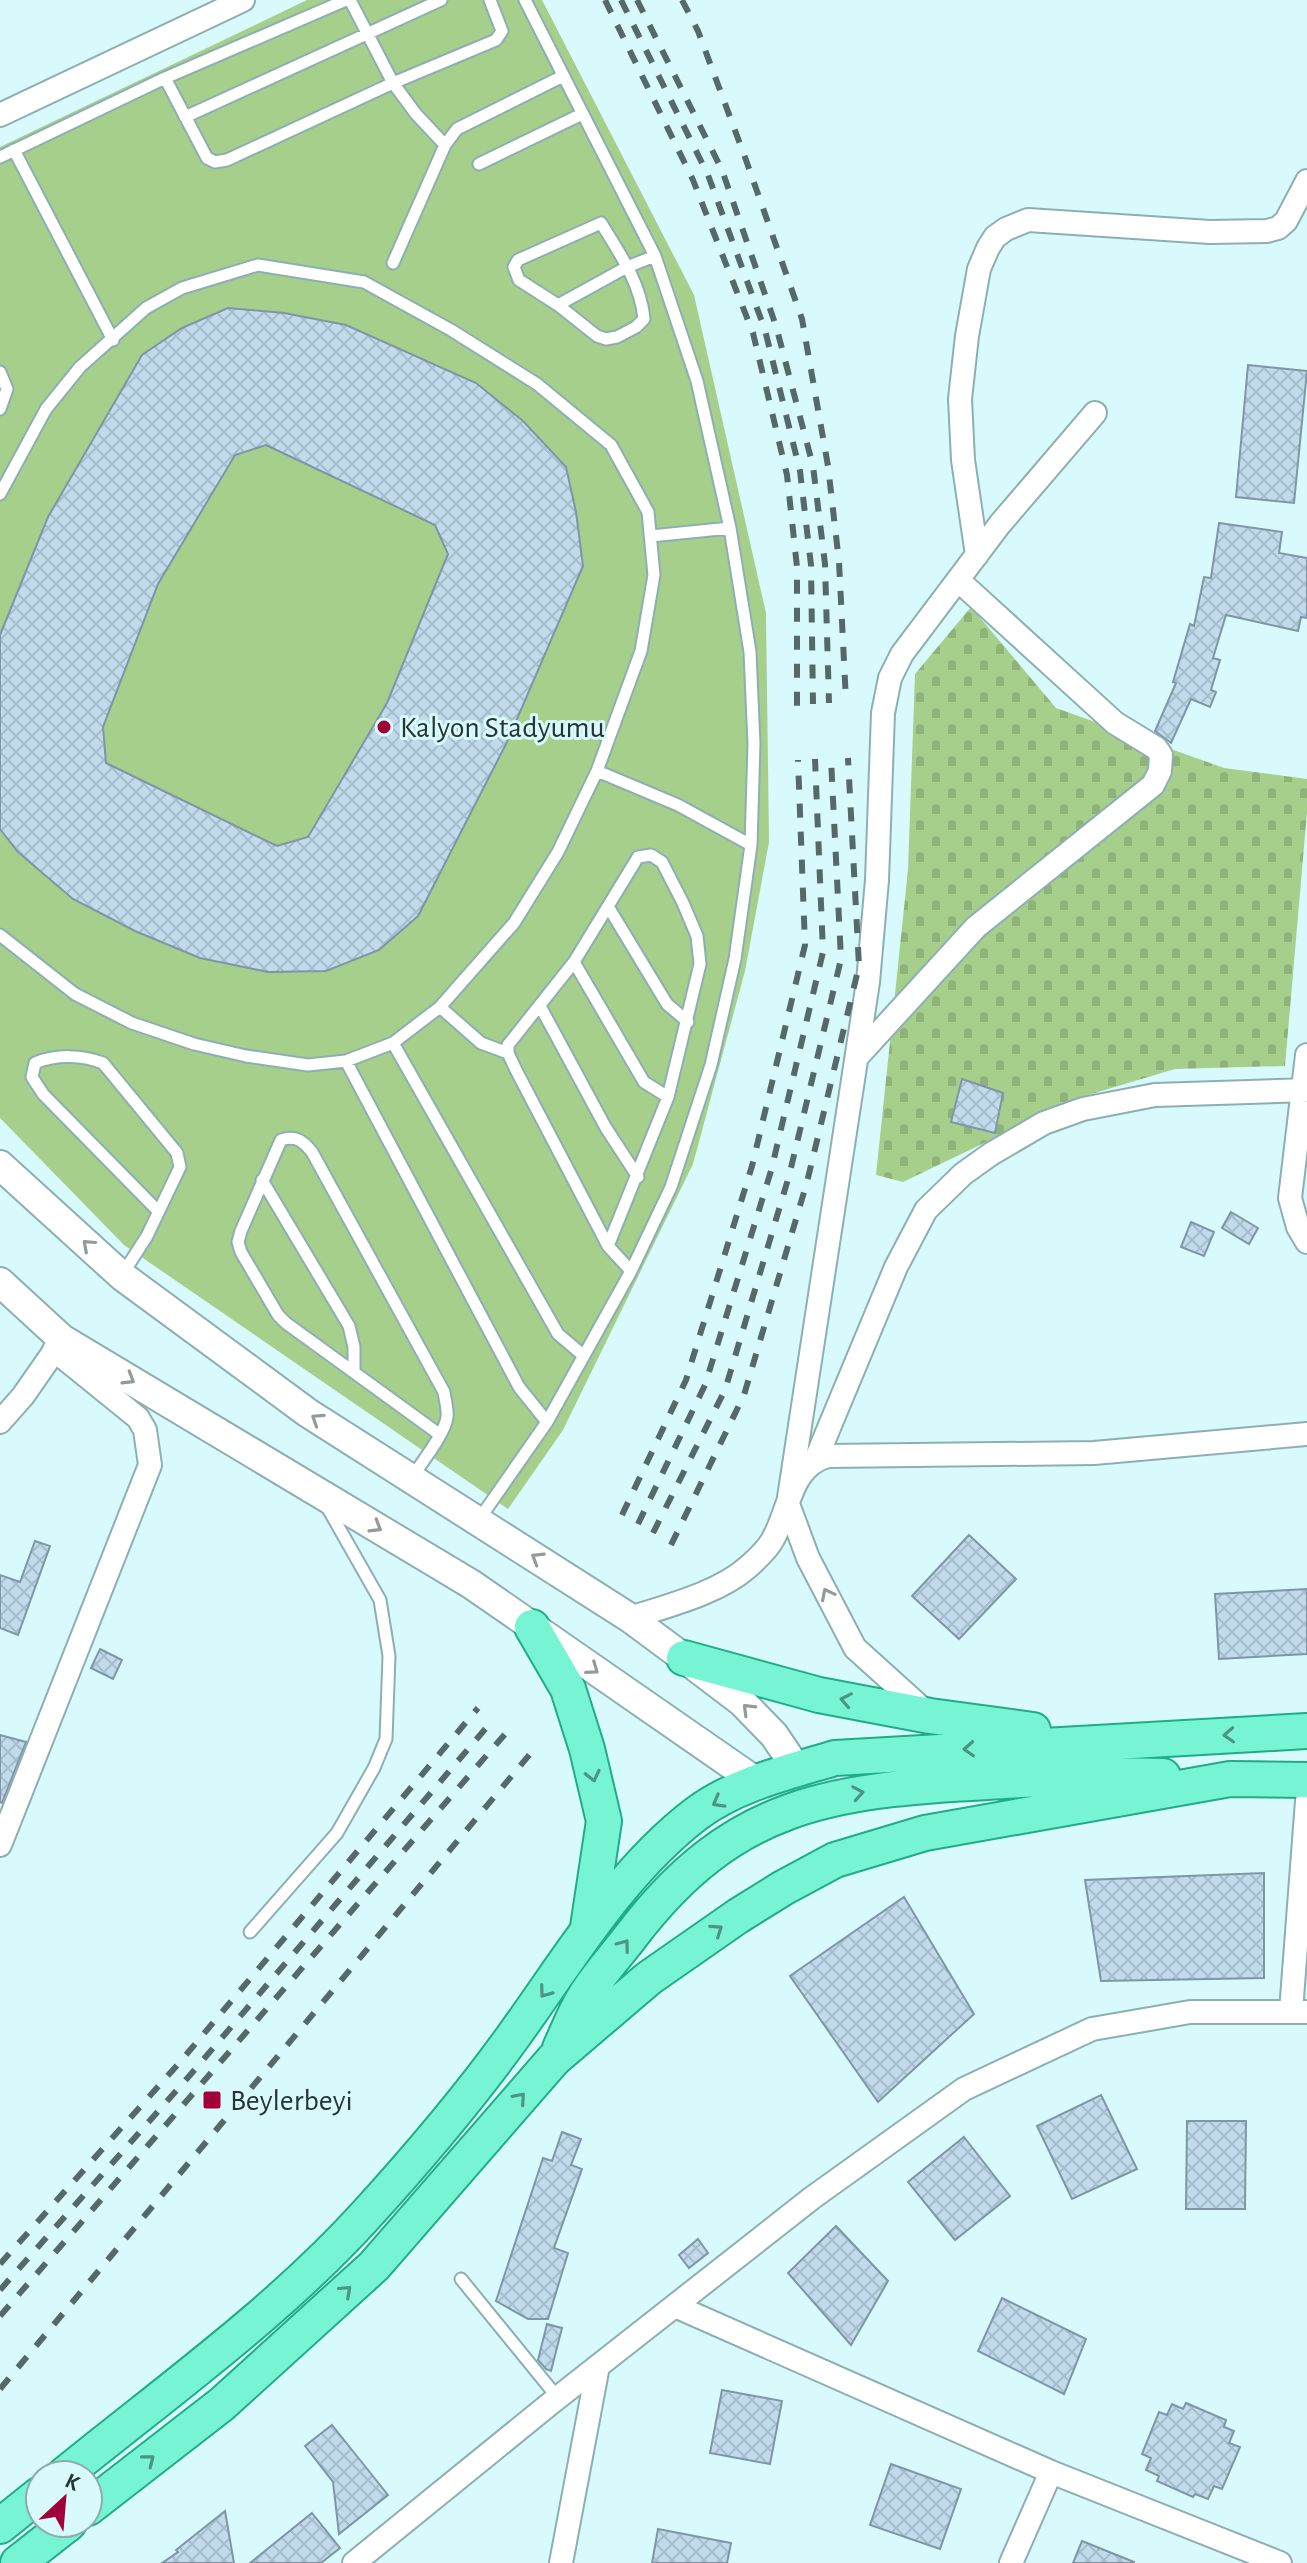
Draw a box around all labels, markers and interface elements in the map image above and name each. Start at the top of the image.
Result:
place label: Kalyon Stadyumu [400,713,605,743]
marker: Kalyon Stadyumu [375,718,393,736]
one-way arrow [82,1241,97,1255]
one-way arrow [120,1369,135,1385]
one-way arrow [311,1414,326,1429]
one-way arrow [367,1517,382,1533]
one-way arrow [531,1553,545,1568]
one-way arrow [821,1588,836,1603]
one-way arrow [585,1659,599,1674]
one-way arrow [839,1692,853,1709]
one-way arrow [743,1704,757,1718]
one-way arrow [1222,1726,1235,1743]
one-way arrow [962,1740,975,1757]
one-way arrow [584,1768,601,1782]
one-way arrow [852,1786,865,1803]
one-way arrow [712,1792,727,1807]
one-way arrow [709,1925,723,1940]
one-way arrow [614,1939,628,1954]
one-way arrow [540,1983,555,1998]
place label: Beylerbeyi [230,2086,353,2116]
marker: Beylerbeyi [201,2089,223,2111]
one-way arrow [511,2092,525,2107]
one-way arrow [337,2286,352,2300]
one-way arrow [141,2456,155,2470]
north arrow [24,2459,104,2539]
text: K [62,2469,84,2495]

